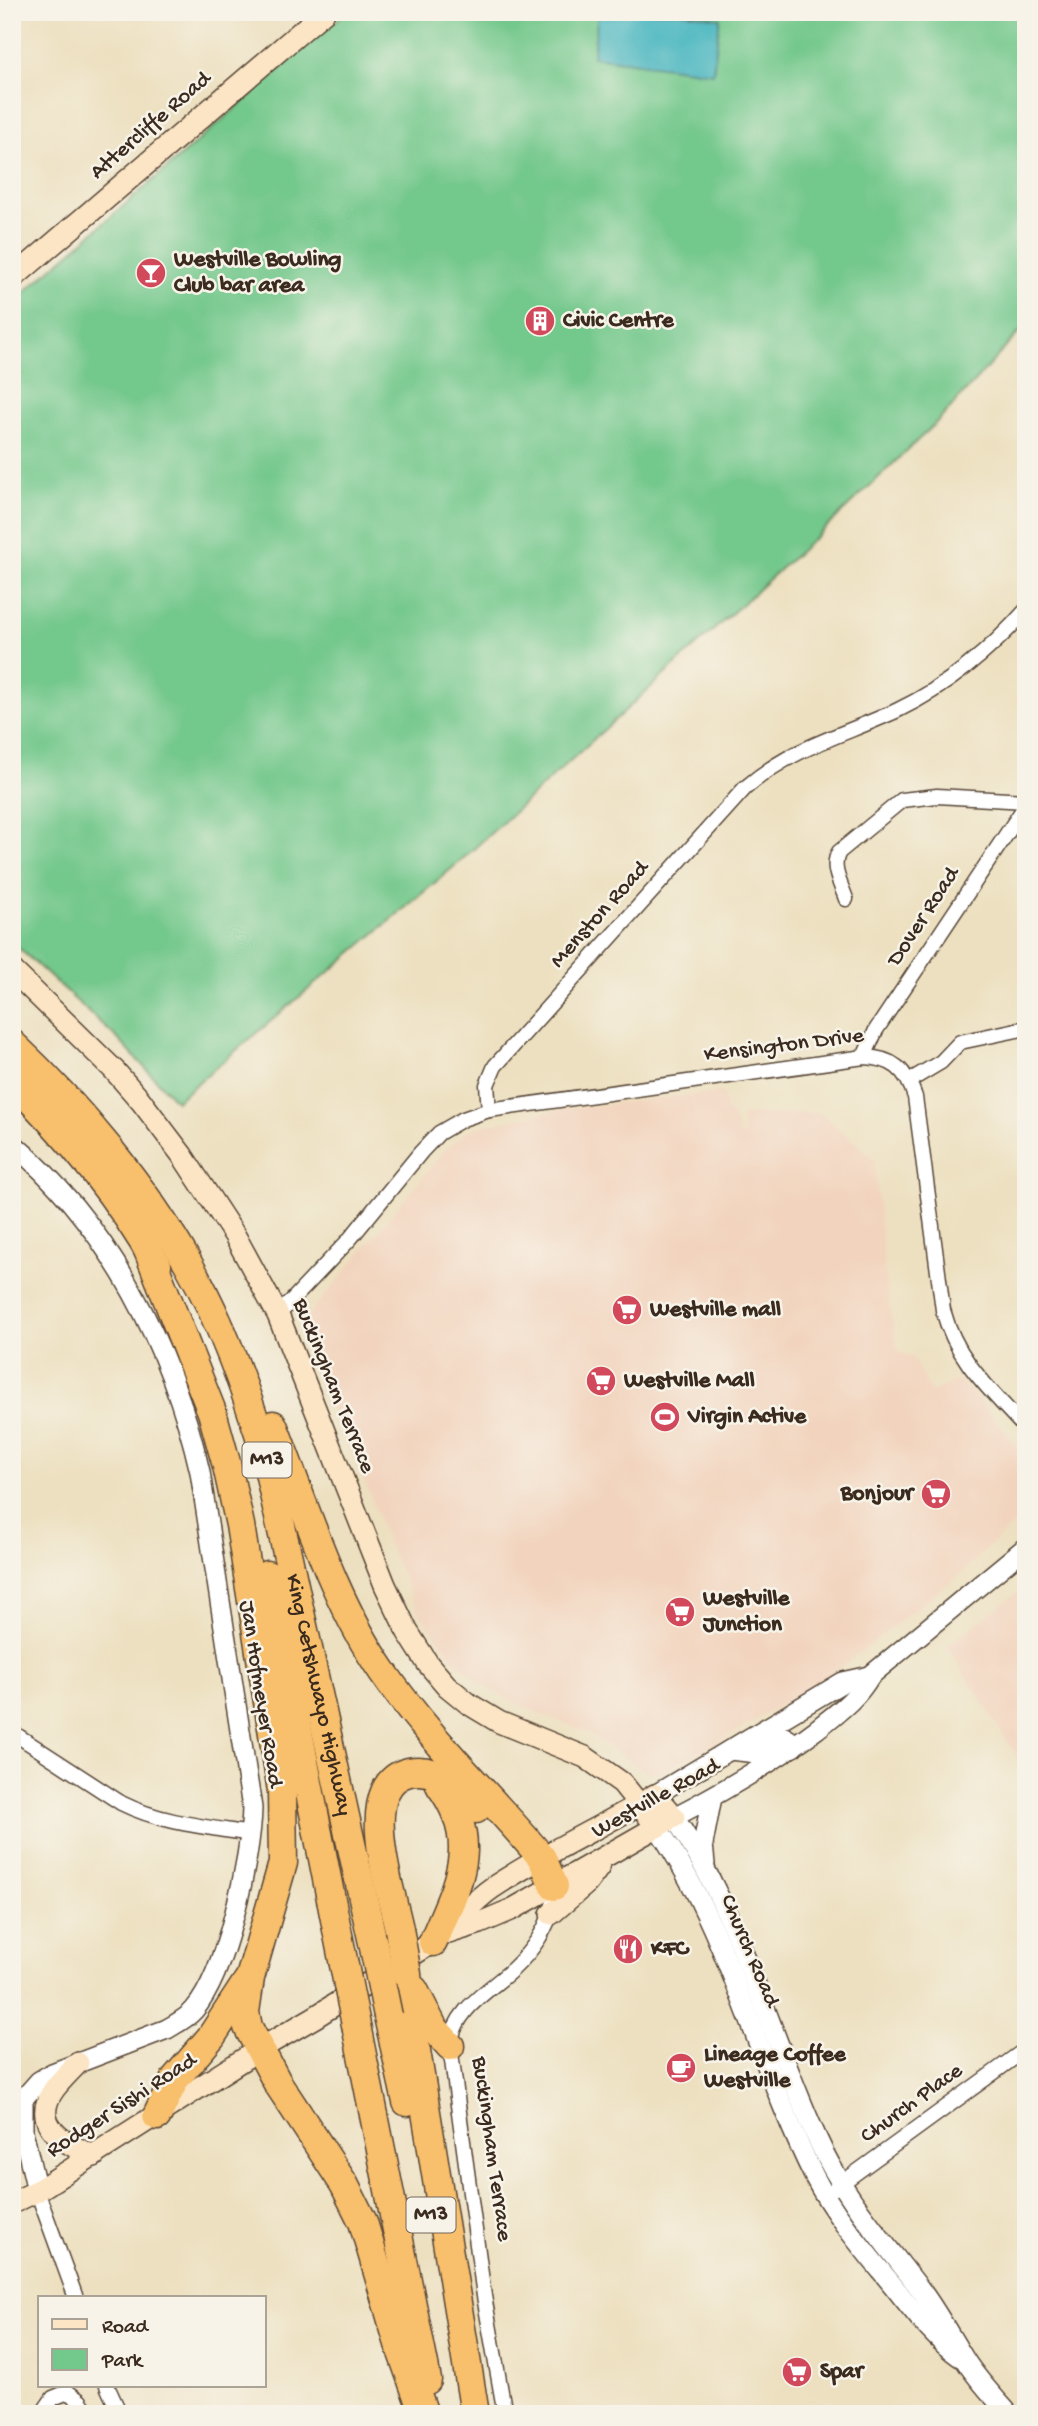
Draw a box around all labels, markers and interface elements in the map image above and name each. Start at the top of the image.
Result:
street label: Attercliffe Road [85,65,218,186]
place label: Westville Bowling Club bar area [173,247,341,300]
bar icon: Westville Bowling Club bar area [134,256,168,290]
building icon: Civic Centre [523,304,557,338]
place label: Civic Centre [563,308,675,335]
street label: Menston Road [545,855,656,974]
street label: Dover Road [881,861,967,973]
street label: Kensington Drive [703,1023,867,1069]
supermarket icon: Westville mall [610,1293,644,1327]
street label: Buckingham Terrace [285,1294,381,1478]
place label: Westville mall [649,1297,781,1324]
supermarket icon: Westville Mall [584,1364,618,1398]
place label: Westville Mall [623,1368,755,1395]
sports icon: Virgin Active [648,1400,682,1434]
place label: Virgin Active [687,1404,807,1431]
road number: M13 [243,1442,292,1478]
supermarket icon: Bonjour [919,1477,953,1511]
place label: Bonjour [840,1481,916,1508]
street label: King Cetshwayo Highway [279,1572,358,1818]
place label: Westville Junction [702,1586,791,1639]
supermarket icon: Westville Junction [663,1595,697,1629]
street label: Jan Hofmeyer Road [232,1599,288,1791]
street label: Westville Road [587,1752,726,1845]
street label: Church Road [713,1891,785,2013]
restaurant icon: KFC [611,1932,645,1966]
place label: KFC [650,1936,690,1963]
place label: Lineage Coffee Westville [703,2042,847,2095]
street label: Rodger Sishi Road [42,2047,203,2164]
cafe icon: Lineage Coffee Westville [664,2051,698,2085]
street label: Buckingham Terrace [465,2054,517,2244]
street label: Church Place [856,2057,969,2150]
road number: M13 [406,2198,456,2232]
legend [38,2296,266,2388]
text: Road [102,2316,150,2341]
text: Park [101,2350,145,2375]
supermarket icon: Spar [780,2355,814,2389]
place label: Spar [820,2359,866,2386]

